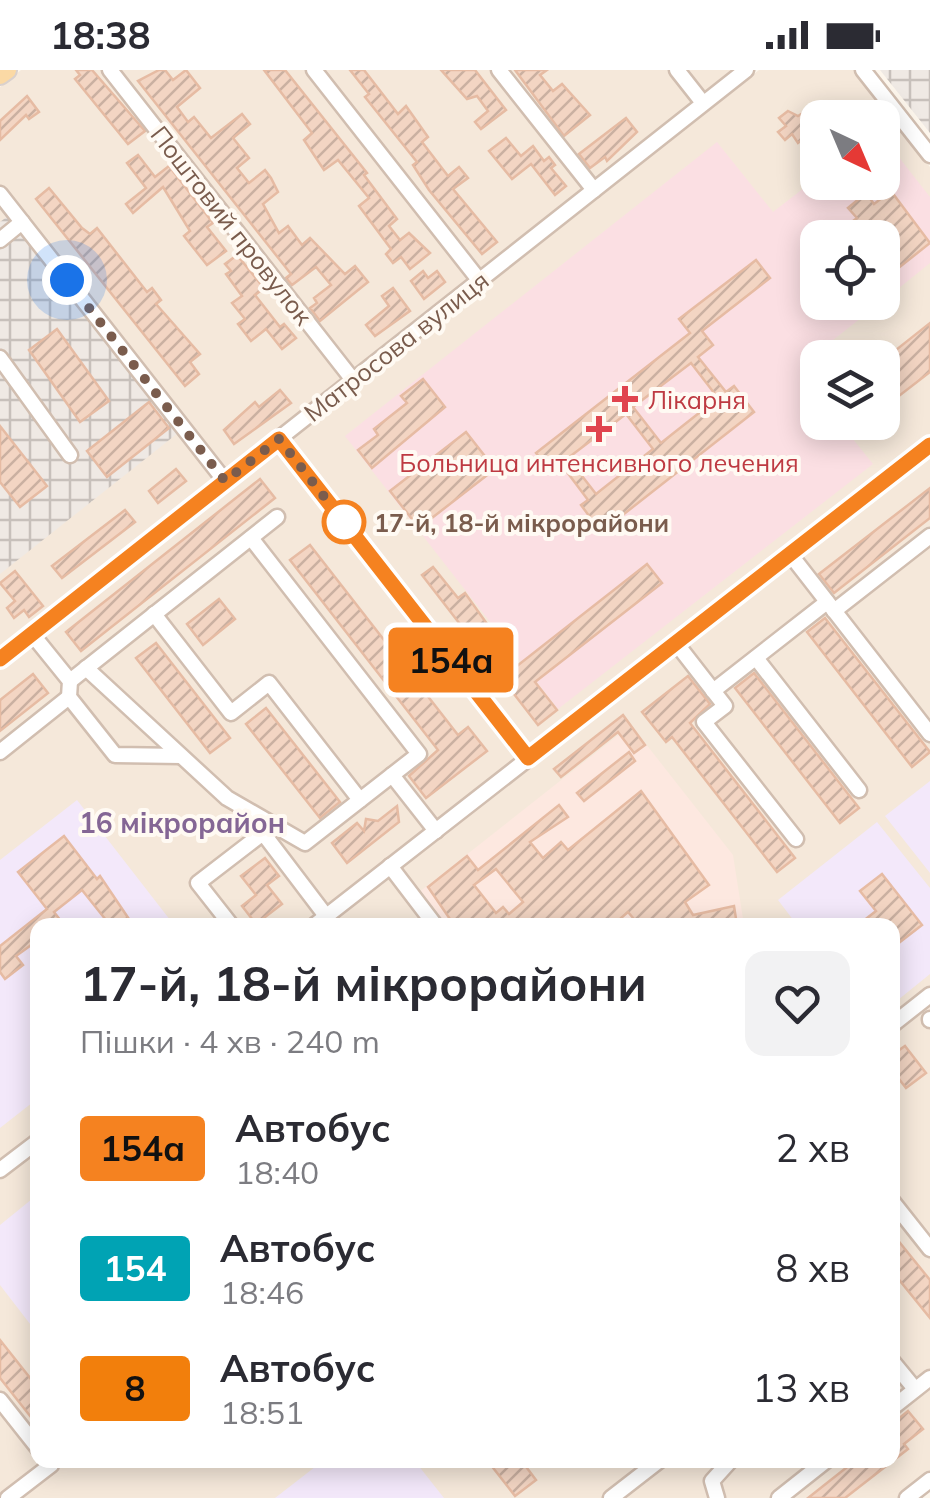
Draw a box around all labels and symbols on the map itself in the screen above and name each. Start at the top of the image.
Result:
north arrow [800,100,900,200]
street label: Поштовий провулок [145,119,320,331]
your location [42,255,92,305]
street label: Матросова вулиця [297,264,495,428]
place label: Лікарня [648,384,746,415]
marker: Лікарня [612,386,638,412]
marker: Больница интенсивного лечения [586,416,612,442]
place label: Больница интенсивного лечения [399,447,799,478]
marker: 17-й, 18-й мікрорайони [323,501,365,543]
place label: 17-й, 18-й мікрорайони [374,507,669,538]
line badge: 154а [381,628,521,692]
district label: 16 мікрорайон [79,805,285,840]

